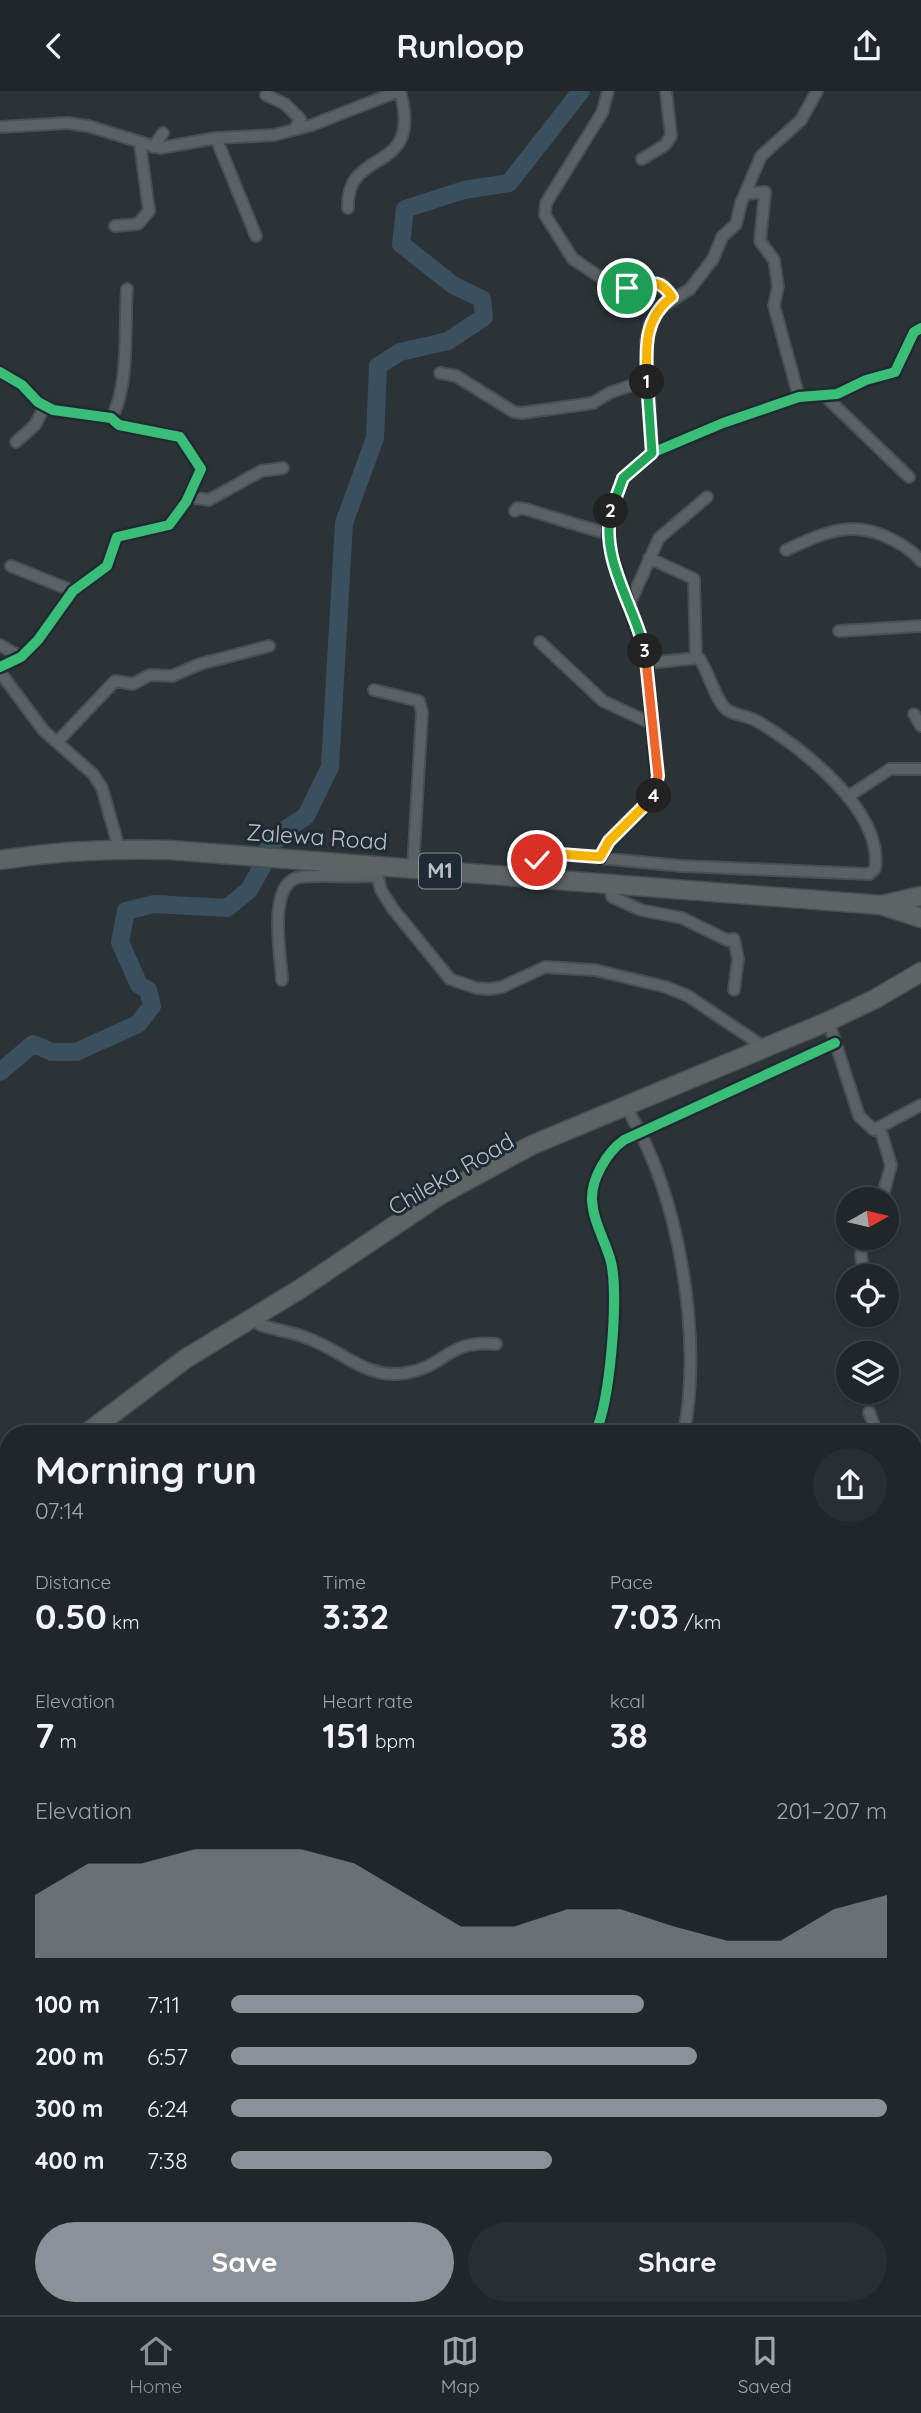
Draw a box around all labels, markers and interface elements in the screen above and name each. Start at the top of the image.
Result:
text: Runloop [397,26,524,66]
icon: back [35,27,73,65]
icon: share [848,27,886,65]
pin [597,258,657,318]
icon: arrive [608,269,646,307]
pin: 1 [630,365,664,399]
text: 1 [643,369,650,393]
pin: 2 [594,493,628,529]
text: 2 [605,498,616,522]
pin: 3 [628,633,662,669]
text: 3 [639,638,650,662]
pin: 4 [636,779,672,813]
text: 4 [648,783,659,807]
street label: Zalewa Road [245,817,389,856]
pin [507,830,567,890]
icon: check [518,841,556,879]
road number: M1 [419,853,461,889]
street label: Chileka Road [383,1126,519,1221]
north arrow [836,1187,900,1249]
map controls [836,1187,899,1404]
button: locate [836,1264,899,1327]
button: layers [836,1341,899,1404]
text: Morning run [35,1446,257,1494]
button: share [813,1448,887,1522]
text: 07:14 [35,1496,84,1525]
text: Distance [35,1570,111,1594]
text: Time [322,1570,366,1594]
text: Pace [610,1570,653,1594]
text: 0.50 [35,1594,107,1638]
text: 3:32 [322,1594,389,1638]
text: 7:03 [610,1594,679,1638]
text: km [107,1610,140,1634]
text: /km [679,1610,721,1634]
text: Elevation [35,1689,115,1713]
text: Heart rate [322,1689,413,1713]
text: kcal [610,1689,645,1713]
text: 7 [35,1713,54,1757]
text: 151 [322,1713,370,1757]
text: 38 [610,1713,648,1757]
text: m [54,1729,77,1753]
text: bpm [370,1729,415,1753]
text: Elevation [35,1796,132,1825]
text: 201–207 m [776,1796,887,1825]
text: 100 m [35,1990,100,2019]
text: 7:11 [147,1990,180,2019]
text: 200 m [35,2042,104,2071]
text: 6:57 [147,2042,188,2071]
text: 300 m [35,2094,103,2123]
text: 6:24 [147,2094,188,2123]
text: 400 m [35,2146,104,2175]
text: 7:38 [147,2146,188,2175]
button: Save [35,2222,454,2302]
button: Share [468,2222,887,2302]
tab: Home [129,2332,182,2398]
tab: Map [441,2332,479,2398]
tab: Saved [738,2332,792,2398]

